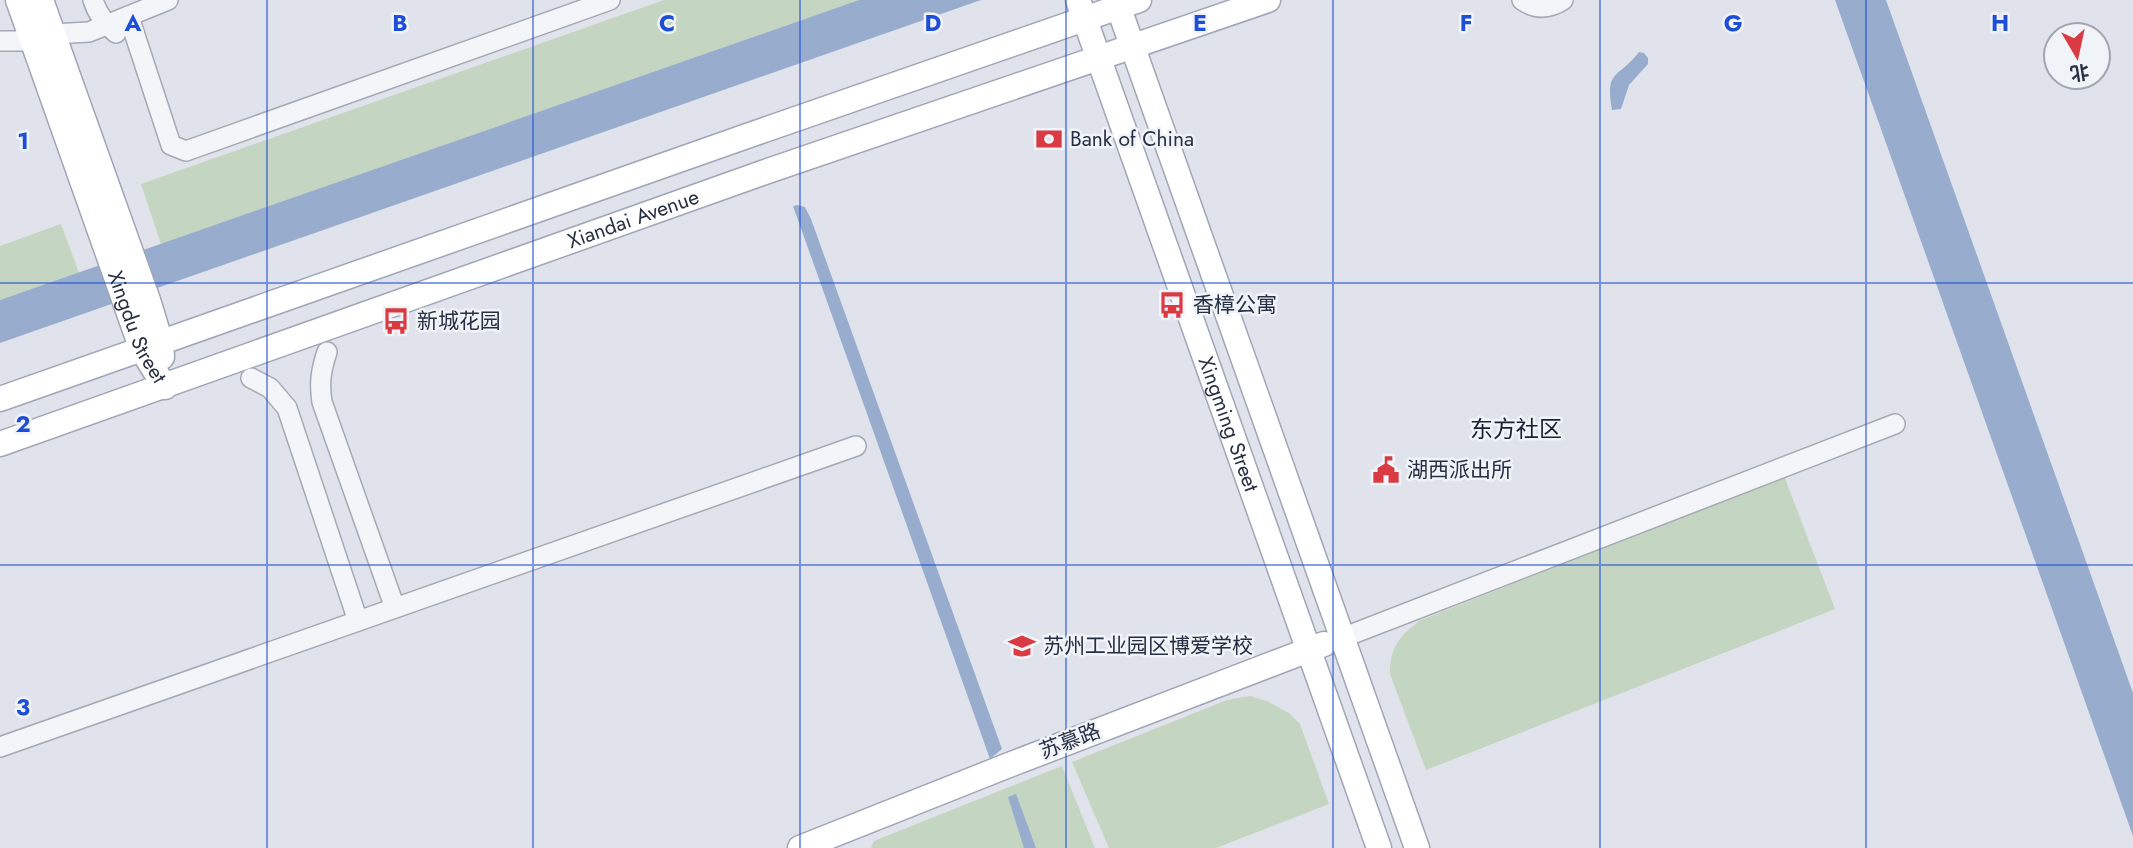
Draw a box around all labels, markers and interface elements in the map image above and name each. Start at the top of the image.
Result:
text: A [124,6,142,40]
text: B [392,6,408,40]
text: C [659,6,675,40]
text: D [925,6,942,40]
text: E [1193,6,1207,40]
text: F [1460,6,1472,40]
text: G [1724,6,1742,40]
text: H [1991,6,2009,40]
north arrow [2042,21,2112,91]
text: 北 [2068,57,2091,87]
text: 1 [17,124,29,158]
bank icon: Bank of China [1034,124,1064,154]
place label: Bank of China [1070,124,1194,154]
street label: Xiandai Avenue [563,182,703,256]
street label: Xingdu Street [100,267,174,389]
bus stop icon: 香樟公寓 [1157,290,1187,320]
place label: 香樟公寓 [1193,290,1277,320]
bus stop icon: 新城花园 [381,306,411,336]
place label: 新城花园 [417,306,501,336]
street label: Xingming Street [1191,352,1266,496]
text: 2 [15,407,31,441]
district label: 东方社区 [1470,412,1562,446]
public building icon: 湖西派出所 [1371,455,1401,485]
place label: 湖西派出所 [1407,455,1512,485]
school or university icon: 苏州工业园区博爱学校 [1007,631,1037,661]
place label: 苏州工业园区博爱学校 [1043,631,1253,661]
text: 3 [16,690,30,724]
street label: 苏慕路 [1035,716,1105,766]

